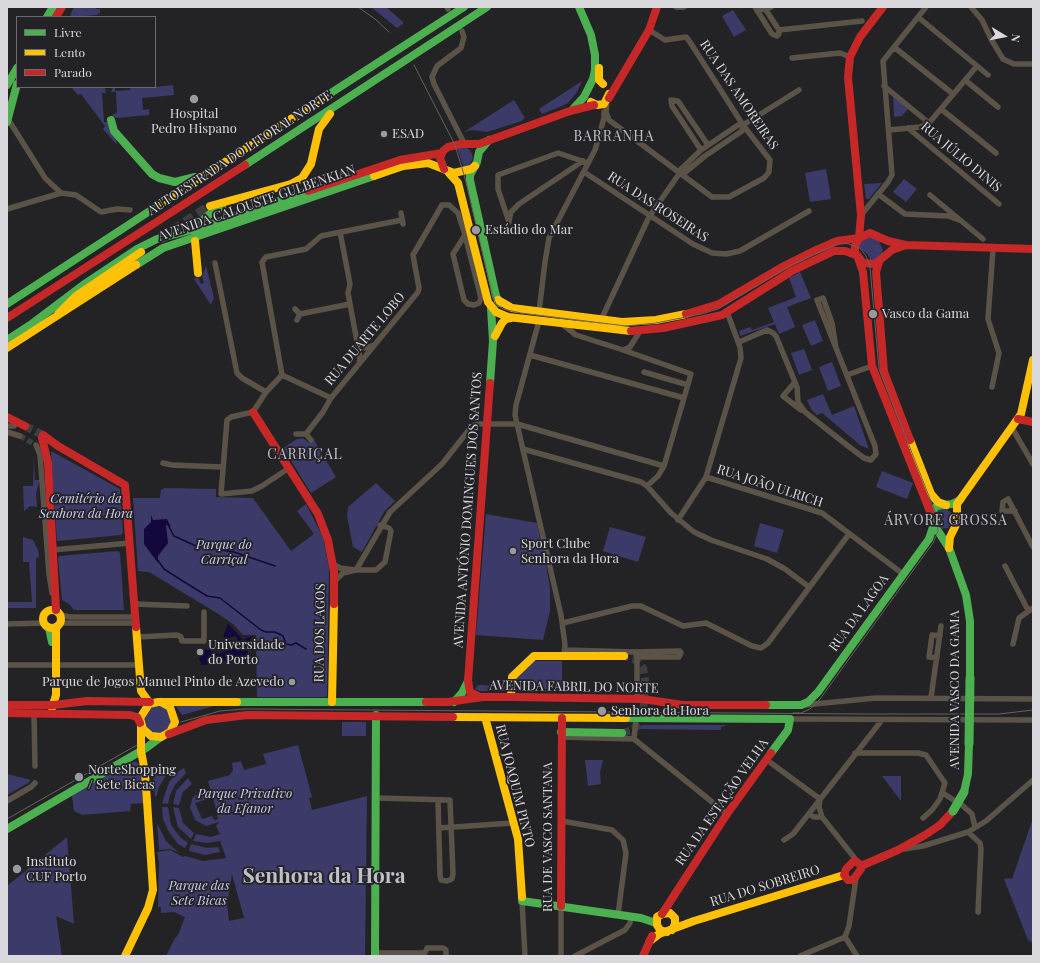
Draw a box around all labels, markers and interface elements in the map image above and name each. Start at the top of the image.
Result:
legend [16,16,156,88]
north arrow [984,16,1024,56]
text: Livre [54,24,82,40]
text: N [1008,33,1024,43]
street label: RUA DAS AMOREIRAS [696,37,782,153]
text: Lento [54,44,85,60]
text: Parado [54,64,92,80]
street label: AUTOESTRADA DO LITORAL NORTE [145,87,335,219]
marker: Hospital Pedro Hispano [188,93,200,105]
place label: Hospital Pedro Hispano [151,106,237,137]
street label: RUA JÚLIO DINIS [918,119,1004,195]
place label: ESAD [392,126,424,142]
marker: ESAD [379,129,389,139]
district label: BARRANHA [573,129,655,145]
street label: AVENIDA CALOUSTE GULBENKIAN [156,162,358,244]
street label: RUA DAS ROSEIRAS [605,169,711,245]
place label: Estádio do Mar [485,222,573,238]
marker: Estádio do Mar [470,224,482,236]
street label: RUA DUARTE LOBO [322,289,408,389]
place label: Vasco da Gama [882,306,969,322]
marker: Vasco da Gama [867,308,879,320]
street label: AVENIDA ANTÓNIO DOMINGUES DOS SANTOS [451,371,485,649]
district label: CARRIÇAL [267,447,343,463]
street label: RUA JOÃO ULRICH [715,461,825,511]
park label: Cemitério da Senhora da Hora [39,491,133,522]
district label: ÁRVORE GROSSA [884,513,1008,529]
place label: Sport Clube Senhora da Hora [521,536,619,567]
park label: Parque do Carriçal [196,537,252,568]
marker: Sport Clube Senhora da Hora [508,546,518,556]
street label: RUA DA LAGOA [826,571,892,655]
street label: RUA DOS LAGOS [311,583,329,683]
street label: AVENIDA VASCO DA GAMA [947,610,963,770]
place label: Universidade do Porto [208,637,285,668]
marker: Universidade do Porto [195,647,205,657]
place label: Parque de Jogos Manuel Pinto de Azevedo [42,674,284,690]
marker: Parque de Jogos Manuel Pinto de Azevedo [287,677,297,687]
street label: AVENIDA FABRIL DO NORTE [489,678,659,696]
place label: Senhora da Hora [611,703,709,719]
marker: Senhora da Hora [596,705,608,717]
street label: RUA JOAQUIM PINTO [492,723,538,849]
street label: RUA DA ESTAÇÃO VELHA [672,736,772,868]
place label: NorteShopping / Sete Bicas [88,762,176,793]
street label: RUA DE VASCO SANTANA [540,762,556,912]
marker: NorteShopping / Sete Bicas [73,771,85,783]
park label: Parque Privativo da Efanor [198,786,292,817]
place label: Instituto CUF Porto [26,854,87,885]
street label: RUA DO SOBREIRO [708,862,822,910]
marker: Instituto CUF Porto [11,863,23,875]
district label: Senhora da Hora [242,863,406,889]
park label: Parque das Sete Bicas [168,878,230,909]

